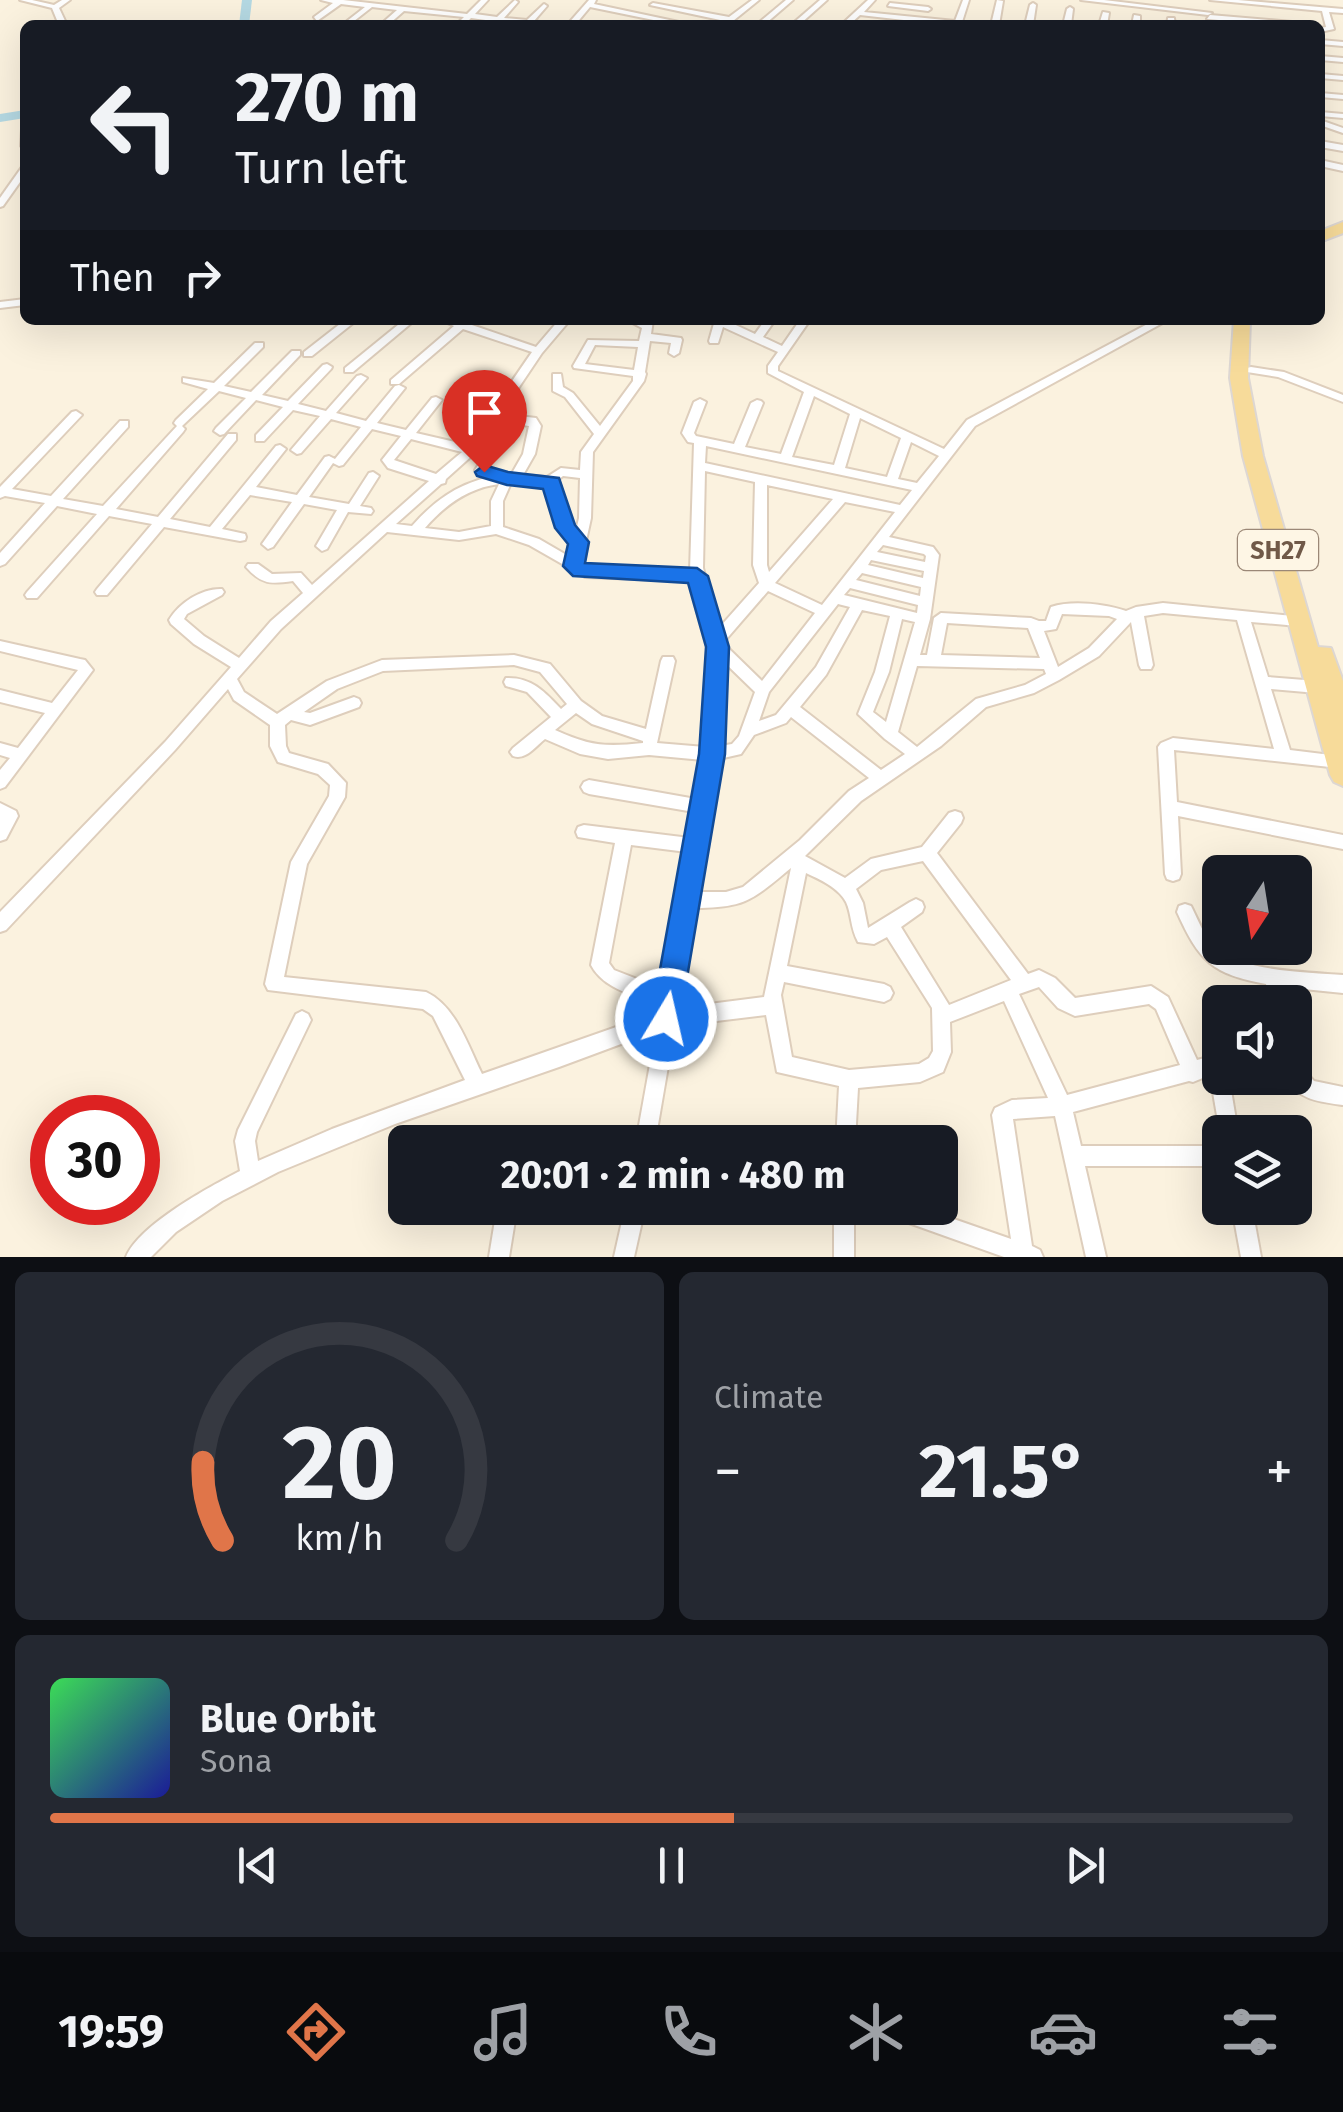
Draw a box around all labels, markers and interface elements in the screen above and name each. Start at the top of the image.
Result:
text: 270 m [235,56,419,140]
icon: left [70,60,200,190]
text: Turn left [235,141,407,195]
icon: right [175,250,230,305]
text: Then [70,255,155,301]
pin [442,370,527,473]
icon: arrive [457,385,512,440]
road number: SH27 [1238,530,1318,570]
north arrow [1202,855,1312,965]
map controls [1202,855,1312,1225]
position arrow [614,967,718,1071]
button: sound [1202,985,1312,1095]
speed limit sign: 30 [30,1095,160,1225]
button: layers [1202,1115,1312,1225]
text: 20:01 · 2 min · 480 m [501,1152,845,1198]
text: Climate [714,1378,823,1416]
text: 20 [282,1401,397,1526]
text: 21.5° [919,1427,1088,1517]
text: − [714,1439,742,1505]
text: + [1266,1439,1293,1505]
text: km/h [295,1517,384,1559]
text: Blue Orbit [200,1696,376,1742]
text: Sona [200,1742,272,1780]
icon: previous [230,1838,285,1893]
icon: pause [644,1838,699,1893]
icon: next [1058,1838,1113,1893]
icon: directions [281,1997,351,2067]
icon: music [468,1997,538,2067]
icon: phone [654,1997,724,2067]
icon: climate [841,1997,911,2067]
icon: car [1028,1997,1098,2067]
icon: filters [1215,1997,1285,2067]
text: 19:59 [58,2005,164,2059]

